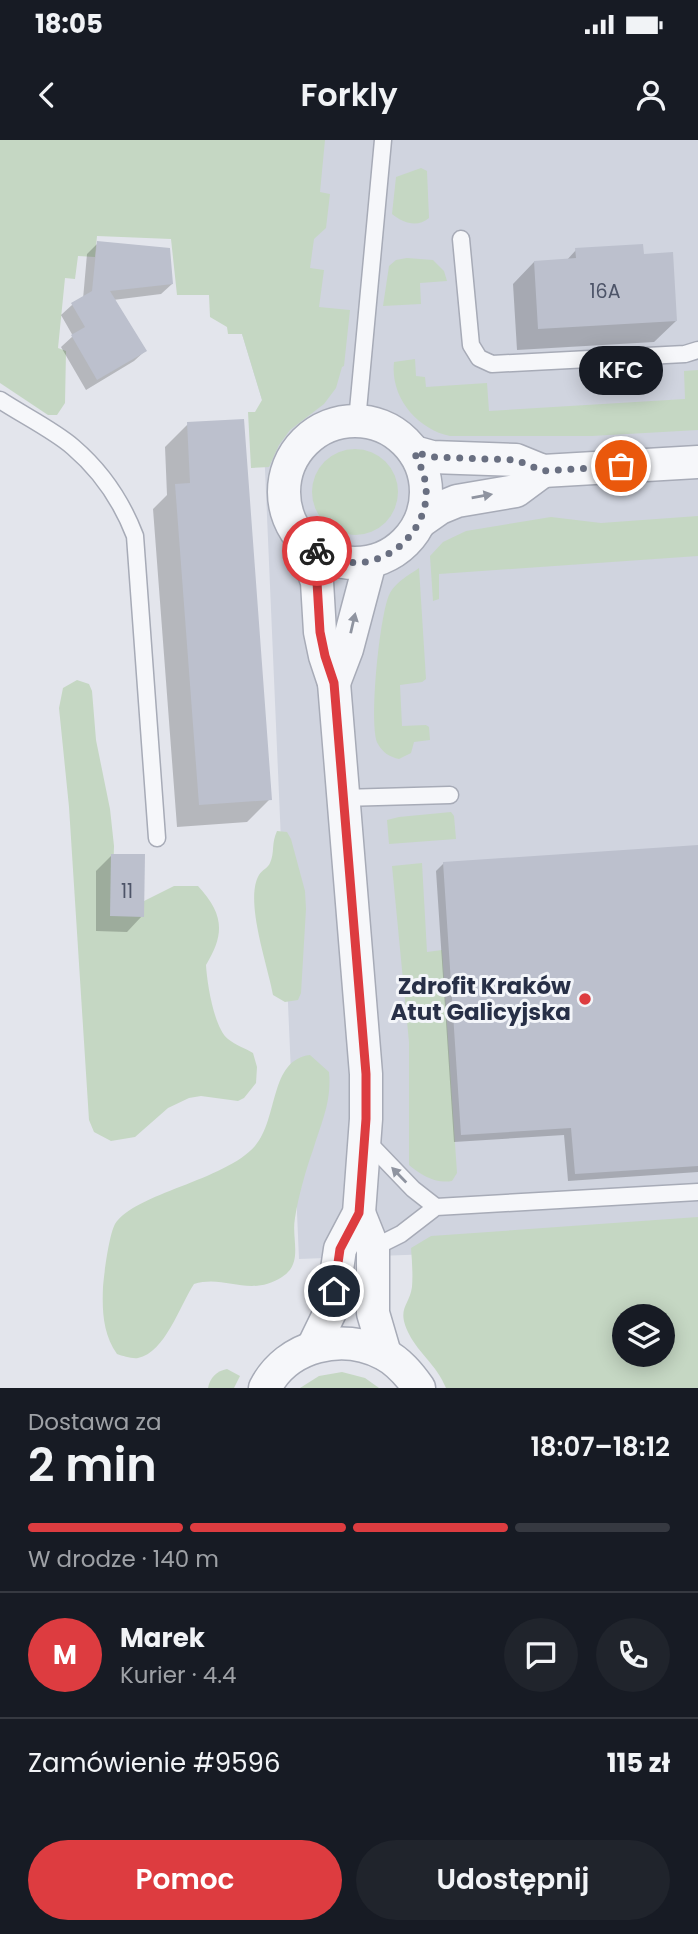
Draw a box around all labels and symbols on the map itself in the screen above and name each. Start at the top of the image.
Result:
house number: 16A [590,278,621,305]
callout: KFC [579,347,663,396]
pin [591,436,651,496]
one-way arrow [471,490,493,501]
courier [282,516,352,586]
one-way arrow [348,612,359,634]
house number: 11 [121,878,133,905]
place label: Zdrofit Kraków Atut Galicyjska [390,970,571,1028]
marker: Zdrofit Kraków Atut Galicyjska [577,991,593,1007]
one-way arrow [390,1166,407,1183]
pin [304,1261,364,1321]

